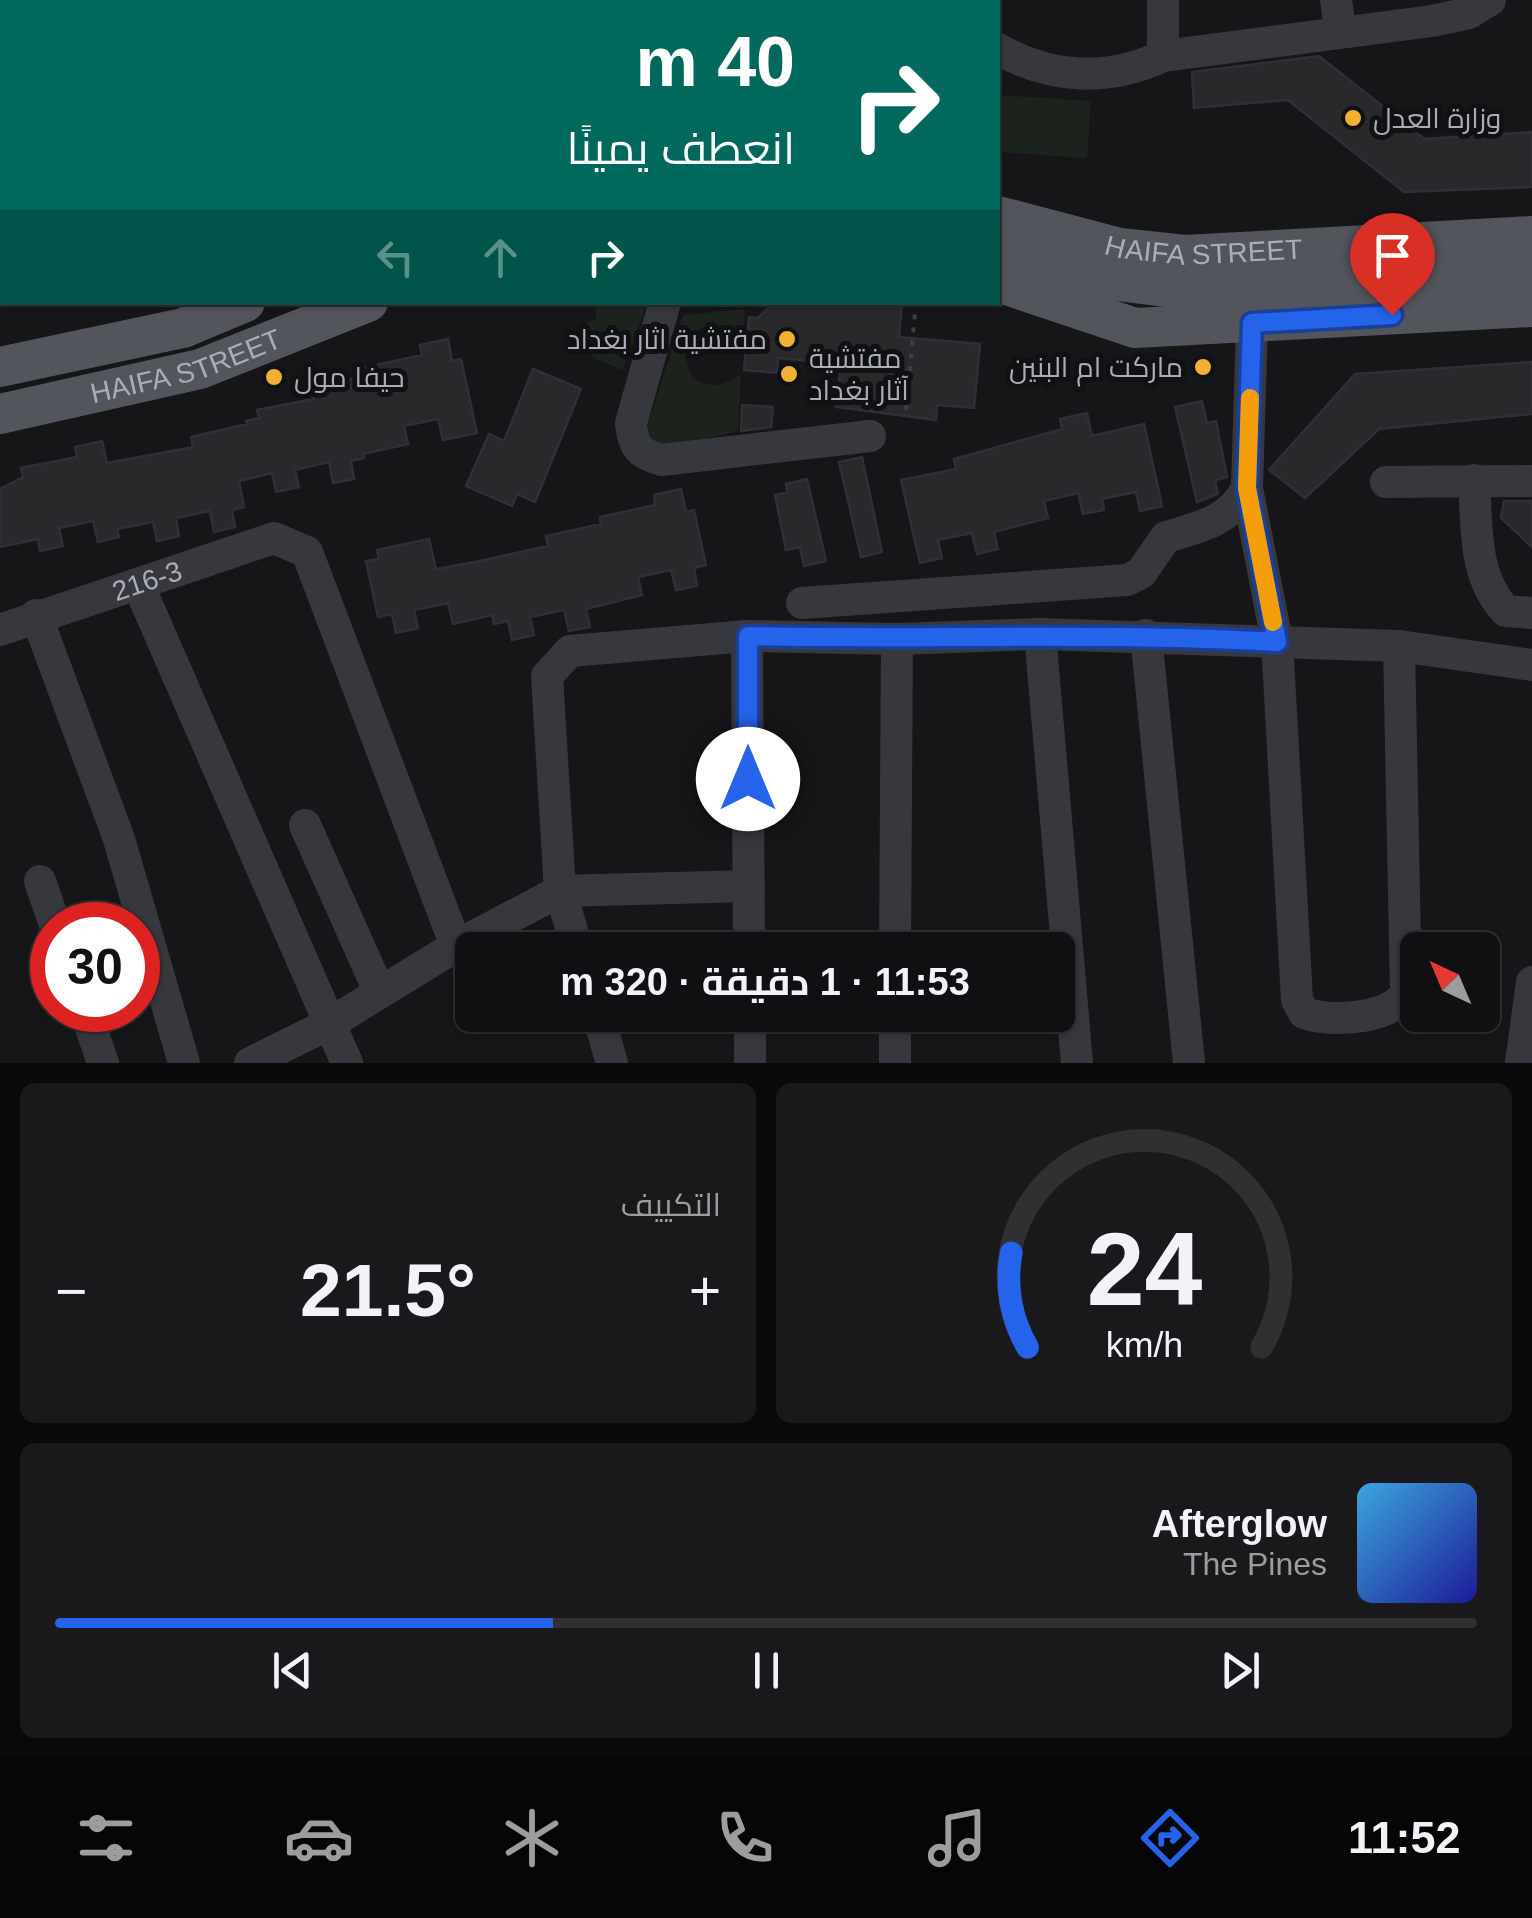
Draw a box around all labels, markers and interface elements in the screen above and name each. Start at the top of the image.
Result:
text: 40 m [635,23,795,101]
icon: right [830,40,960,170]
place label: وزارة العدل [1373,103,1501,135]
marker: وزارة العدل [1342,107,1364,129]
text: انعطف يمينًا [566,123,795,174]
pin [1350,213,1435,316]
icon: arrive [1365,228,1420,283]
street label: HAIFA STREET [1102,229,1303,271]
icon: left [368,230,423,285]
icon: ahead [473,230,528,285]
icon: right [578,230,633,285]
street label: HAIFA STREET [87,323,285,409]
place label: مفتشية اثار بغداد [567,324,767,355]
marker: مفتشية اثار بغداد [776,328,798,350]
place label: مفتشية آثار بغداد [809,343,909,406]
place label: ماركت ام البنين [1009,352,1183,387]
marker: ماركت ام البنين [1192,356,1214,378]
place label: حيفا مول [294,362,405,394]
marker: مفتشية آثار بغداد [778,363,800,385]
marker: حيفا مول [263,366,285,388]
street label: 216-3 [108,555,186,607]
position arrow [696,727,800,831]
speed limit sign: 30 [30,902,160,1032]
north arrow [1400,932,1500,1032]
map controls [1400,932,1500,1032]
text: 11:53 · 1 دقيقة · 320 m [560,961,970,1003]
text: التكييف [621,1187,721,1223]
text: 24 [1086,1211,1202,1327]
text: 21.5° [300,1248,476,1332]
text: − [55,1260,87,1322]
text: + [689,1260,721,1322]
text: km/h [1105,1325,1183,1365]
text: Afterglow [1152,1503,1327,1545]
text: The Pines [1183,1546,1327,1582]
icon: previous [265,1643,320,1698]
icon: pause [739,1643,794,1698]
icon: next [1213,1643,1268,1698]
icon: filters [71,1803,141,1873]
icon: car [284,1803,354,1873]
icon: climate [497,1803,567,1873]
icon: phone [710,1803,780,1873]
icon: music [922,1803,992,1873]
icon: directions [1135,1803,1205,1873]
text: 11:52 [1348,1812,1461,1863]

